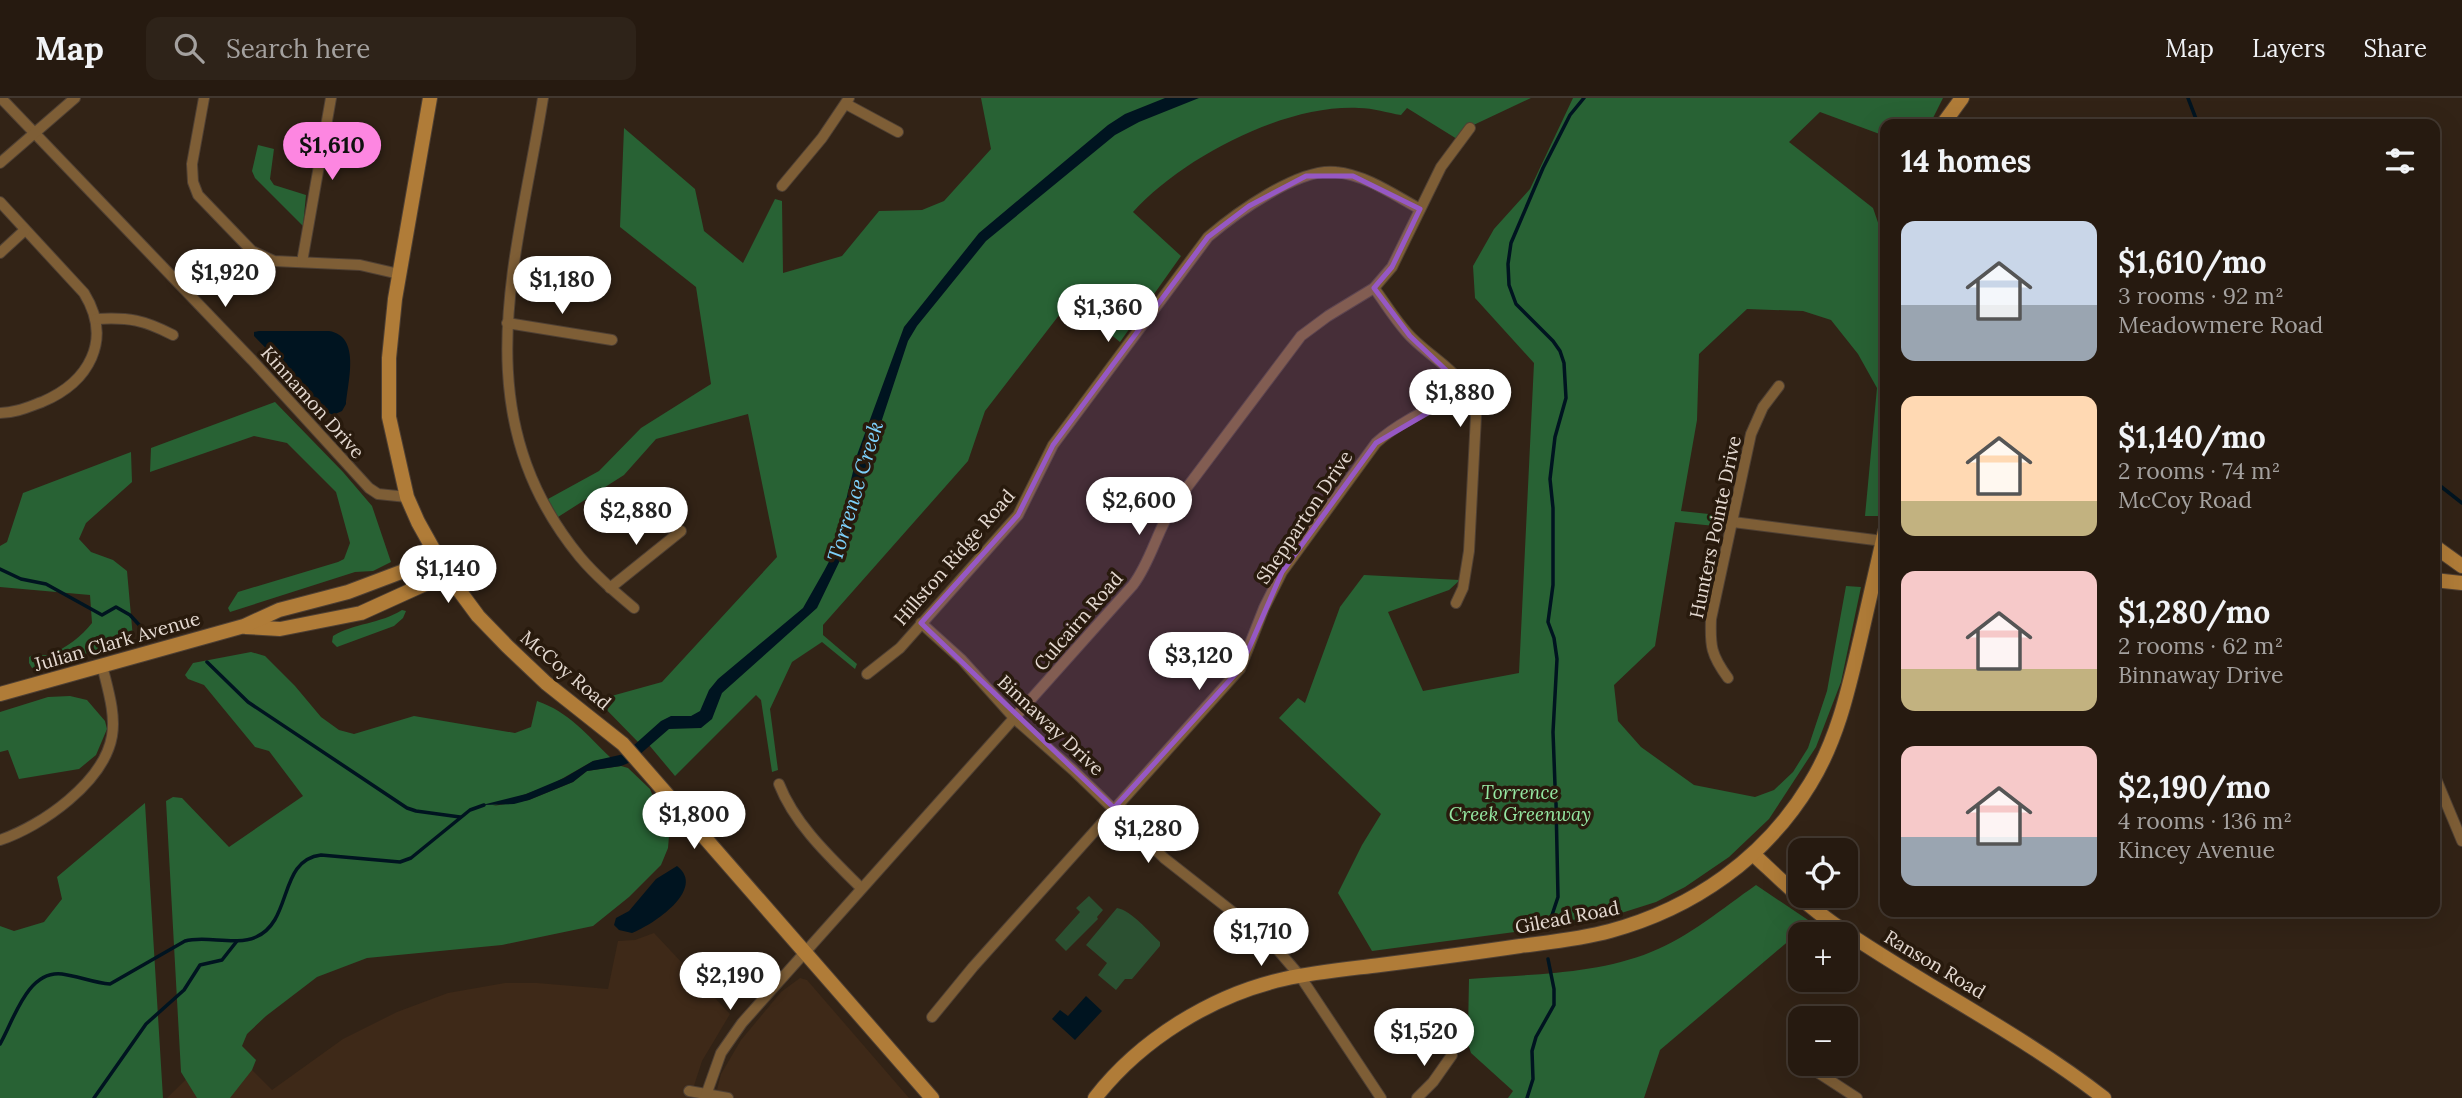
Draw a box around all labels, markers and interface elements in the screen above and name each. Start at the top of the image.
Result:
search box [146,17,636,80]
text: Map [35,27,104,69]
icon: search [170,29,208,67]
text: Search here [226,32,370,65]
text: Map [2165,33,2214,64]
text: Layers [2252,33,2325,64]
text: Share [2363,33,2427,64]
pin: $1,610 [275,122,389,182]
text: $1,610 [299,130,365,159]
text: 14 homes [1901,142,2031,180]
icon: filters [2381,142,2419,180]
text: $1,610/mo [2118,243,2267,281]
icon: home [1957,249,2041,333]
pin: $1,920 [168,250,282,309]
pin: $1,180 [505,256,619,316]
text: $1,920 [191,257,259,286]
text: $1,180 [529,264,595,293]
text: 3 rooms · 92 m² [2118,281,2284,310]
pin: $1,360 [1051,285,1165,344]
text: $1,360 [1073,292,1143,321]
text: Meadowmere Road [2118,310,2323,339]
street label: Kinnamon Drive [256,341,370,463]
pin: $1,880 [1403,370,1517,429]
text: $1,880 [1425,377,1495,406]
water label: Torrence Creek [821,418,889,564]
text: $1,140/mo [2118,418,2266,456]
icon: home [1957,424,2041,508]
street label: Hunters Pointe Drive [1684,433,1746,621]
street label: Shepparton Drive [1250,446,1358,588]
text: 2 rooms · 74 m² [2118,456,2280,485]
pin: $2,600 [1082,478,1196,537]
street label: Hillston Ridge Road [888,484,1020,630]
text: $2,600 [1102,485,1176,514]
text: McCoy Road [2118,485,2252,514]
pin: $2,880 [579,488,693,547]
text: $2,880 [600,495,672,524]
pin: $1,140 [391,546,505,605]
text: $1,140 [415,553,481,582]
street label: Culcairn Road [1028,566,1128,676]
text: $1,280/mo [2118,593,2270,631]
icon: home [1957,599,2041,683]
street label: Julian Clark Avenue [30,606,203,676]
street label: McCoy Road [516,625,616,715]
text: 2 rooms · 62 m² [2118,631,2283,660]
pin: $3,120 [1142,632,1256,692]
text: $3,120 [1165,640,1233,669]
text: Binnaway Drive [2118,660,2284,689]
street label: Binnaway Drive [993,670,1109,780]
text: $2,190/mo [2118,768,2270,806]
icon: home [1957,774,2041,858]
park label: Torrence Creek Greenway [1449,780,1591,826]
pin: $1,800 [637,792,751,851]
text: $1,800 [658,799,730,828]
pin: $1,280 [1091,806,1205,865]
text: 4 rooms · 136 m² [2118,806,2292,835]
text: $1,280 [1114,813,1182,842]
text: Kincey Avenue [2118,835,2275,864]
map controls [1788,838,1858,1076]
button: locate [1788,838,1858,908]
street label: Gilead Road [1513,895,1621,939]
pin: $1,710 [1204,908,1318,968]
text: $1,710 [1230,916,1292,945]
button: + [1788,922,1858,992]
street label: Ranson Road [1880,924,1990,1004]
pin: $2,190 [673,953,787,1012]
text: $2,190 [696,960,764,989]
button: − [1788,1006,1858,1076]
pin: $1,520 [1367,1009,1481,1068]
text: $1,520 [1390,1016,1458,1045]

